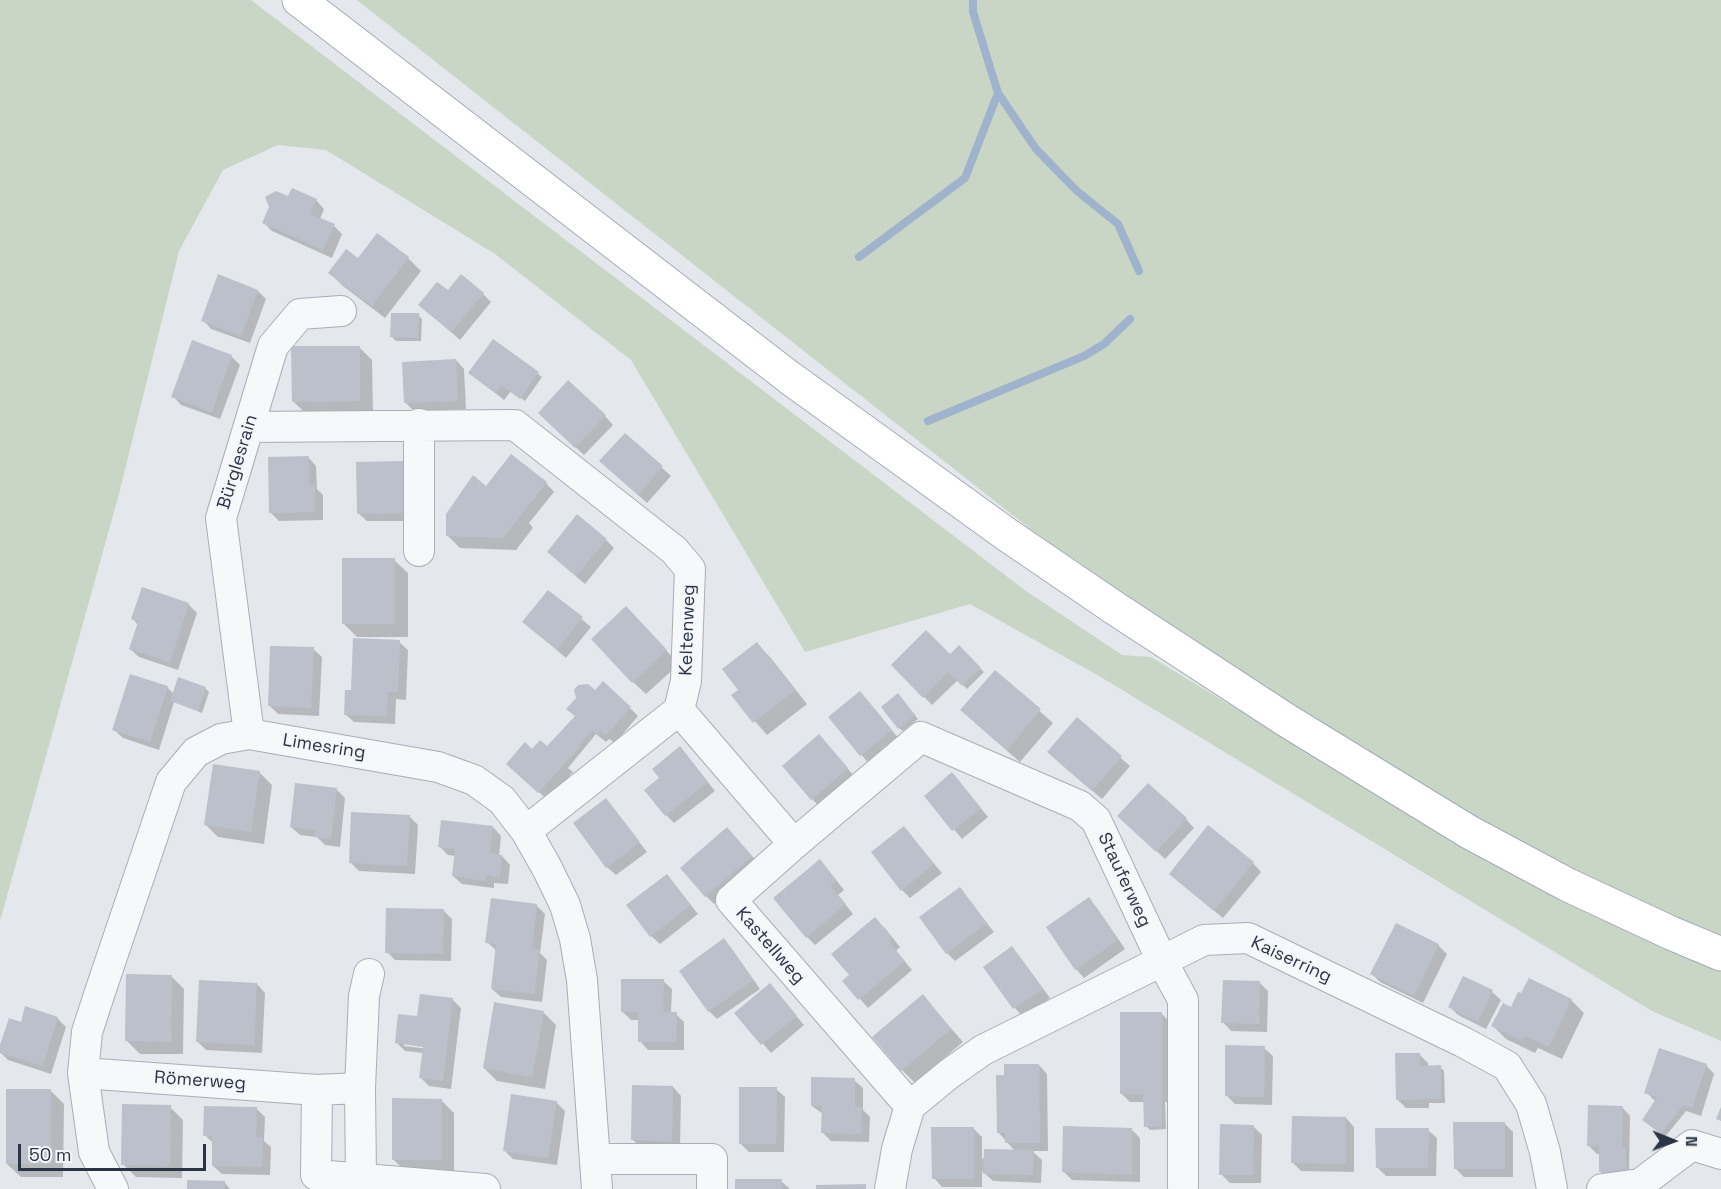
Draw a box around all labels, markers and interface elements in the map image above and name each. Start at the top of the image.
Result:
street label: Bürglesrain [213,412,263,512]
street label: Keltenweg [676,584,700,676]
street label: Limesring [281,730,367,764]
street label: Stauferweg [1093,829,1155,931]
street label: Kastellweg [731,903,809,989]
street label: Kaiserring [1247,932,1335,988]
street label: Römerweg [153,1067,247,1095]
north arrow [1643,1111,1703,1171]
scale bar [21,1132,208,1170]
text: N [1681,1136,1702,1147]
text: 50 m [29,1143,71,1166]

